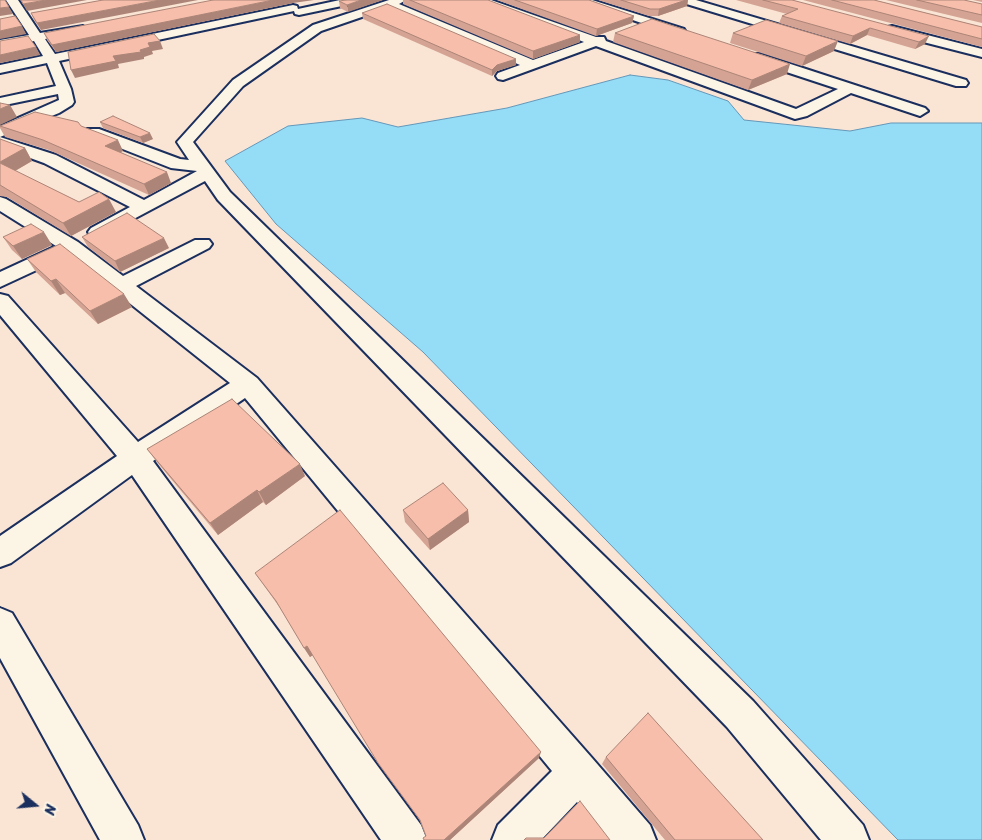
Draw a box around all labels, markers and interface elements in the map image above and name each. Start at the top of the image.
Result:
north arrow [10,780,60,830]
text: N [36,801,63,818]

